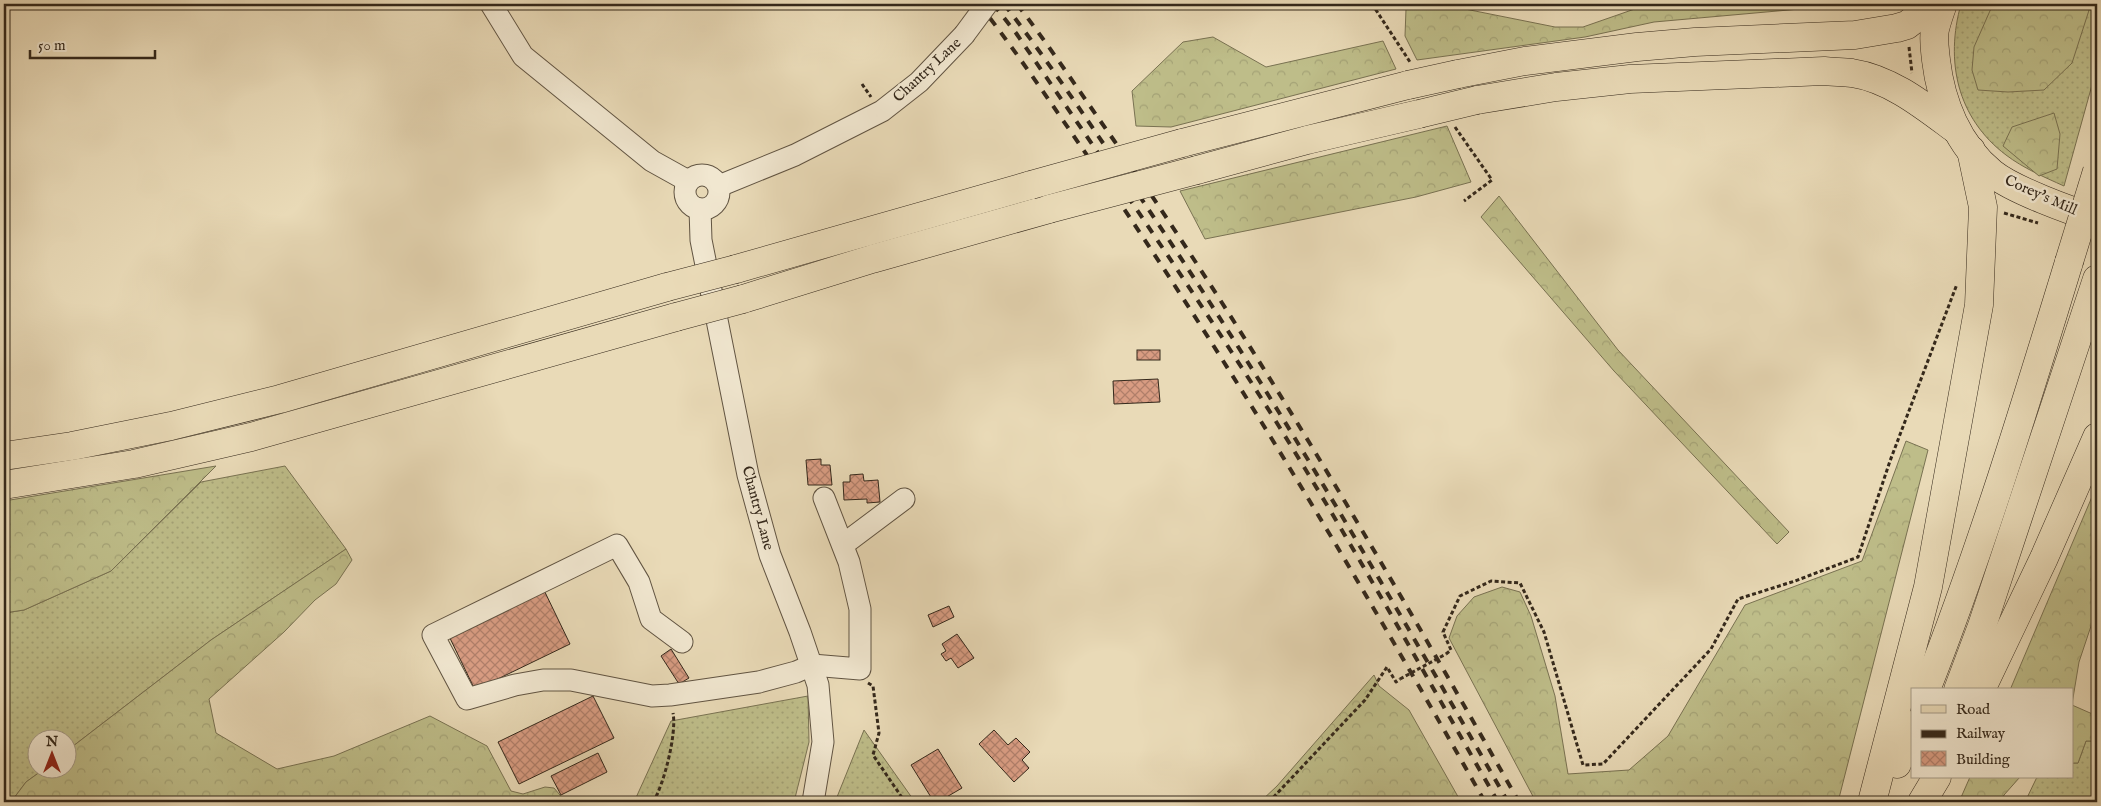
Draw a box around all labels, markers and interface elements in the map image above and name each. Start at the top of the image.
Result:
scale bar [30,28,155,60]
street label: Chantry Lane [889,33,965,106]
text: 50 m [38,36,66,55]
street label: Corey's Mill [2002,171,2081,220]
street label: Chantry Lane [738,464,778,552]
legend [1911,688,2074,778]
text: Road [1956,700,1991,719]
text: Railway [1956,724,2006,743]
north arrow [28,728,78,778]
text: N [45,733,58,751]
text: Building [1956,750,2011,769]

